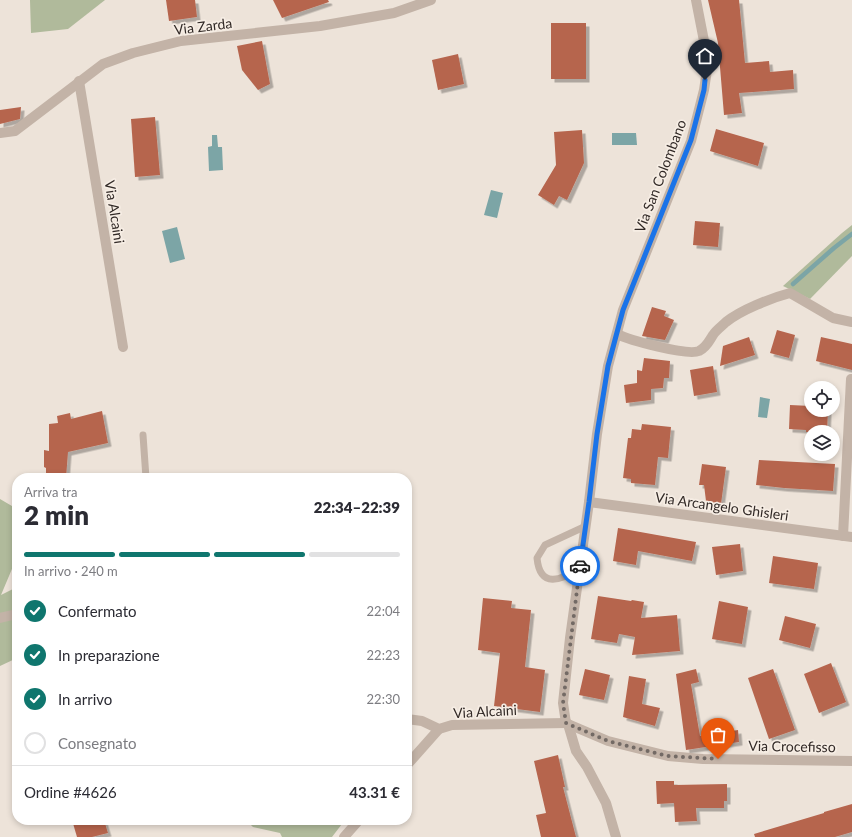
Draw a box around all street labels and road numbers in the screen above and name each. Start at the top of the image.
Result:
street label: Via Zarda [173,14,233,38]
street label: Via San Colombano [631,117,689,235]
street label: Via Alcaini [102,179,128,245]
street label: Via Arcangelo Ghisleri [654,488,790,524]
street label: Via Alcaini [453,701,517,721]
street label: Via Crocefisso [748,737,836,755]

